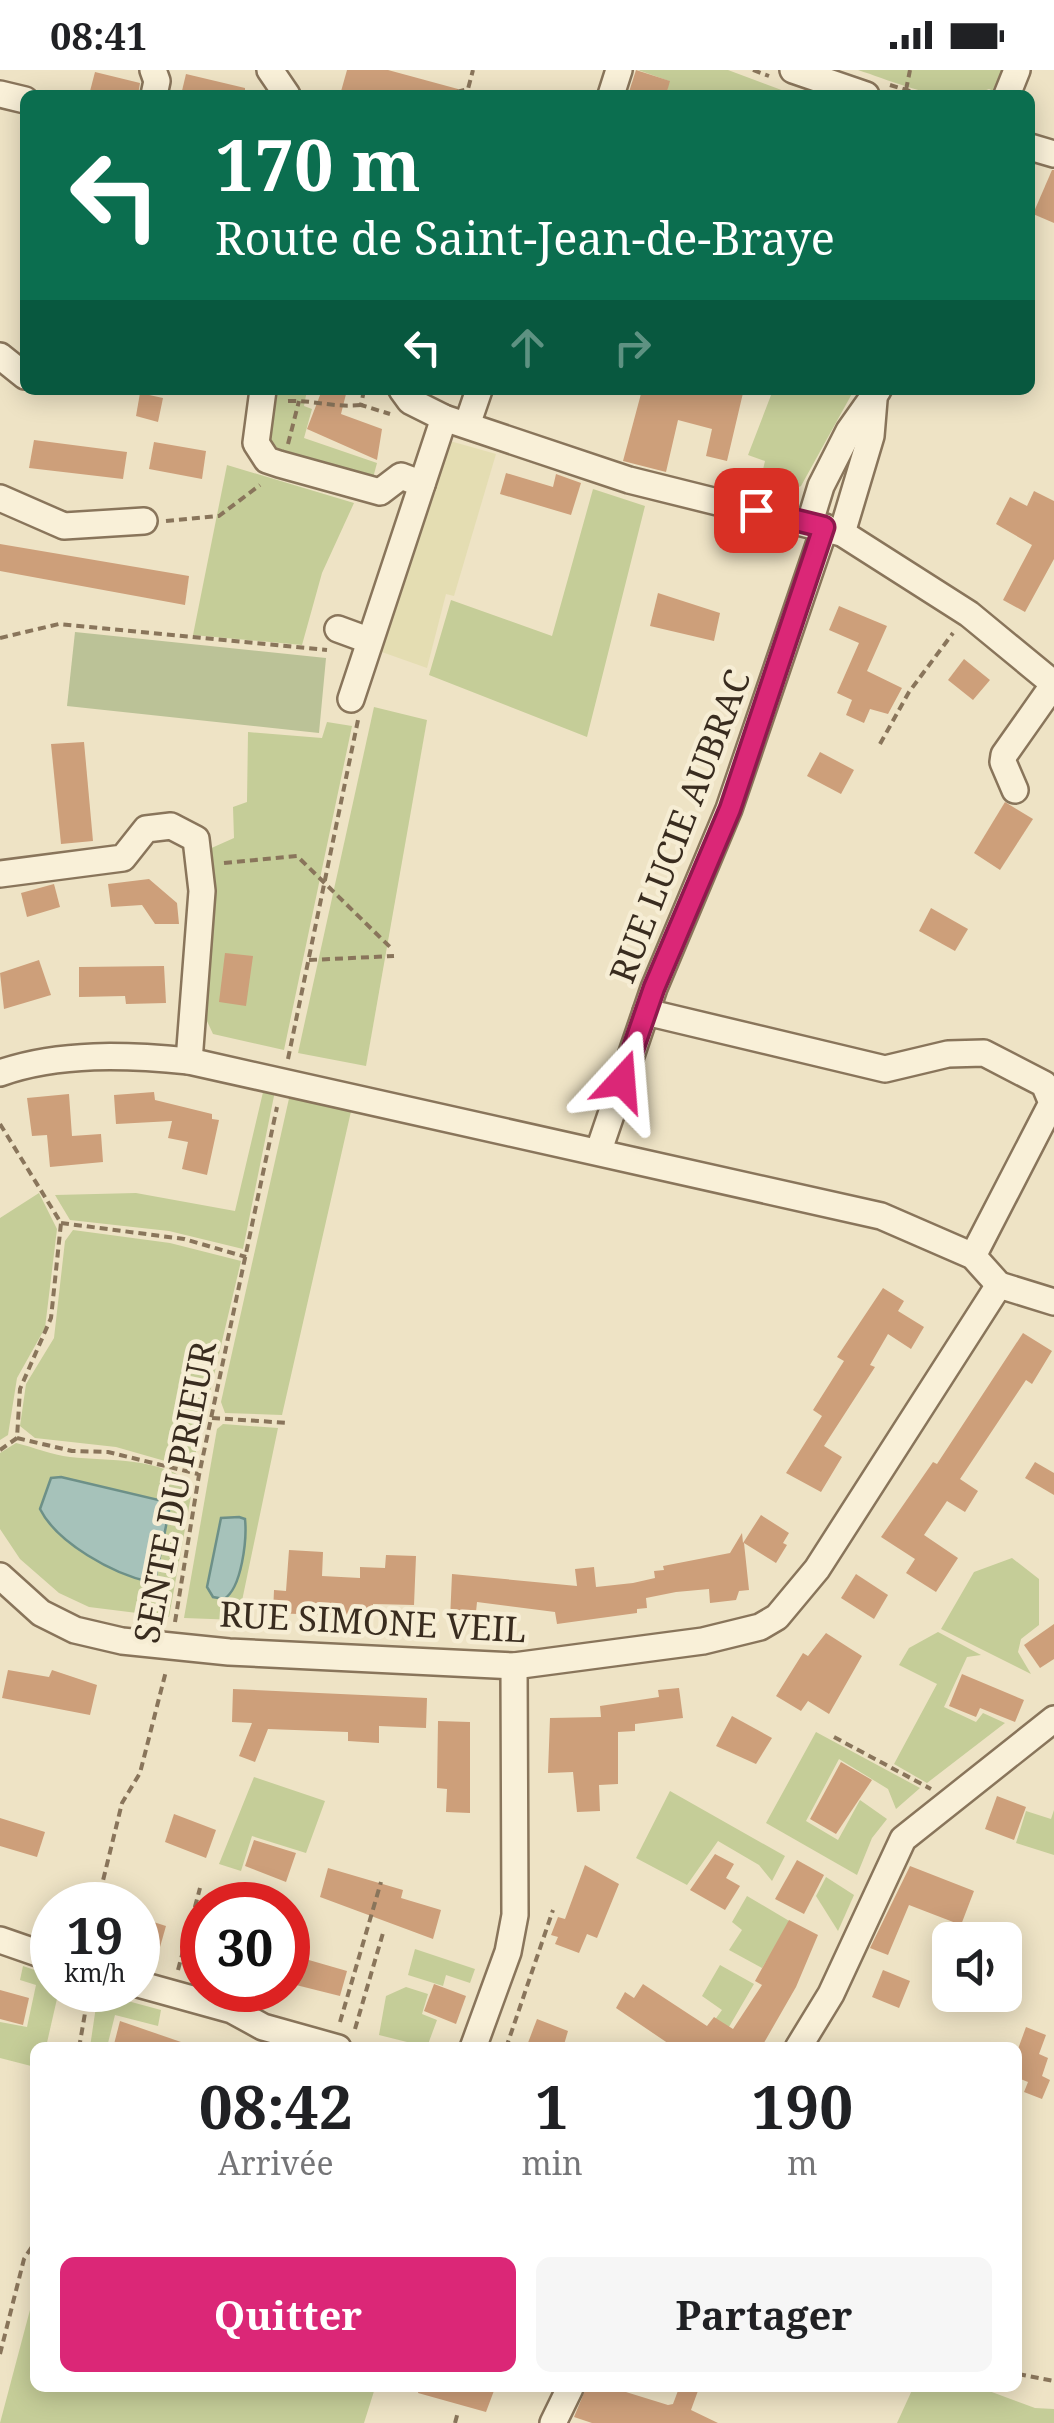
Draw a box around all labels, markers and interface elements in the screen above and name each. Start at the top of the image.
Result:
text: 08:41 [50,9,147,61]
text: 170 m [215,116,421,212]
icon: left [50,130,180,260]
text: Route de Saint-Jean-de-Braye [215,207,835,268]
icon: left [395,320,450,375]
icon: ahead [500,320,555,375]
icon: right [605,320,660,375]
pin [714,468,799,553]
icon: arrive [729,483,784,538]
street label: RUE LUCIE AUBRAC [598,663,760,989]
position arrow [570,1029,674,1133]
street label: SENTE DU PRIEUR [122,1336,226,1647]
street label: RUE SIMONE VEIL [218,1589,528,1653]
speed limit sign: 30 [180,1882,310,2012]
text: 19 [67,1901,123,1969]
map controls [932,1922,1022,2012]
button: sound [932,1922,1022,2012]
text: km/h [64,1955,126,1989]
text: 08:42 [199,2065,353,2147]
text: 1 [535,2065,569,2147]
text: 190 [751,2065,853,2147]
text: Arrivée [218,2141,334,2184]
text: min [522,2141,583,2184]
text: m [787,2141,817,2184]
button: Quitter [60,2257,516,2372]
button: Partager [536,2257,992,2372]

